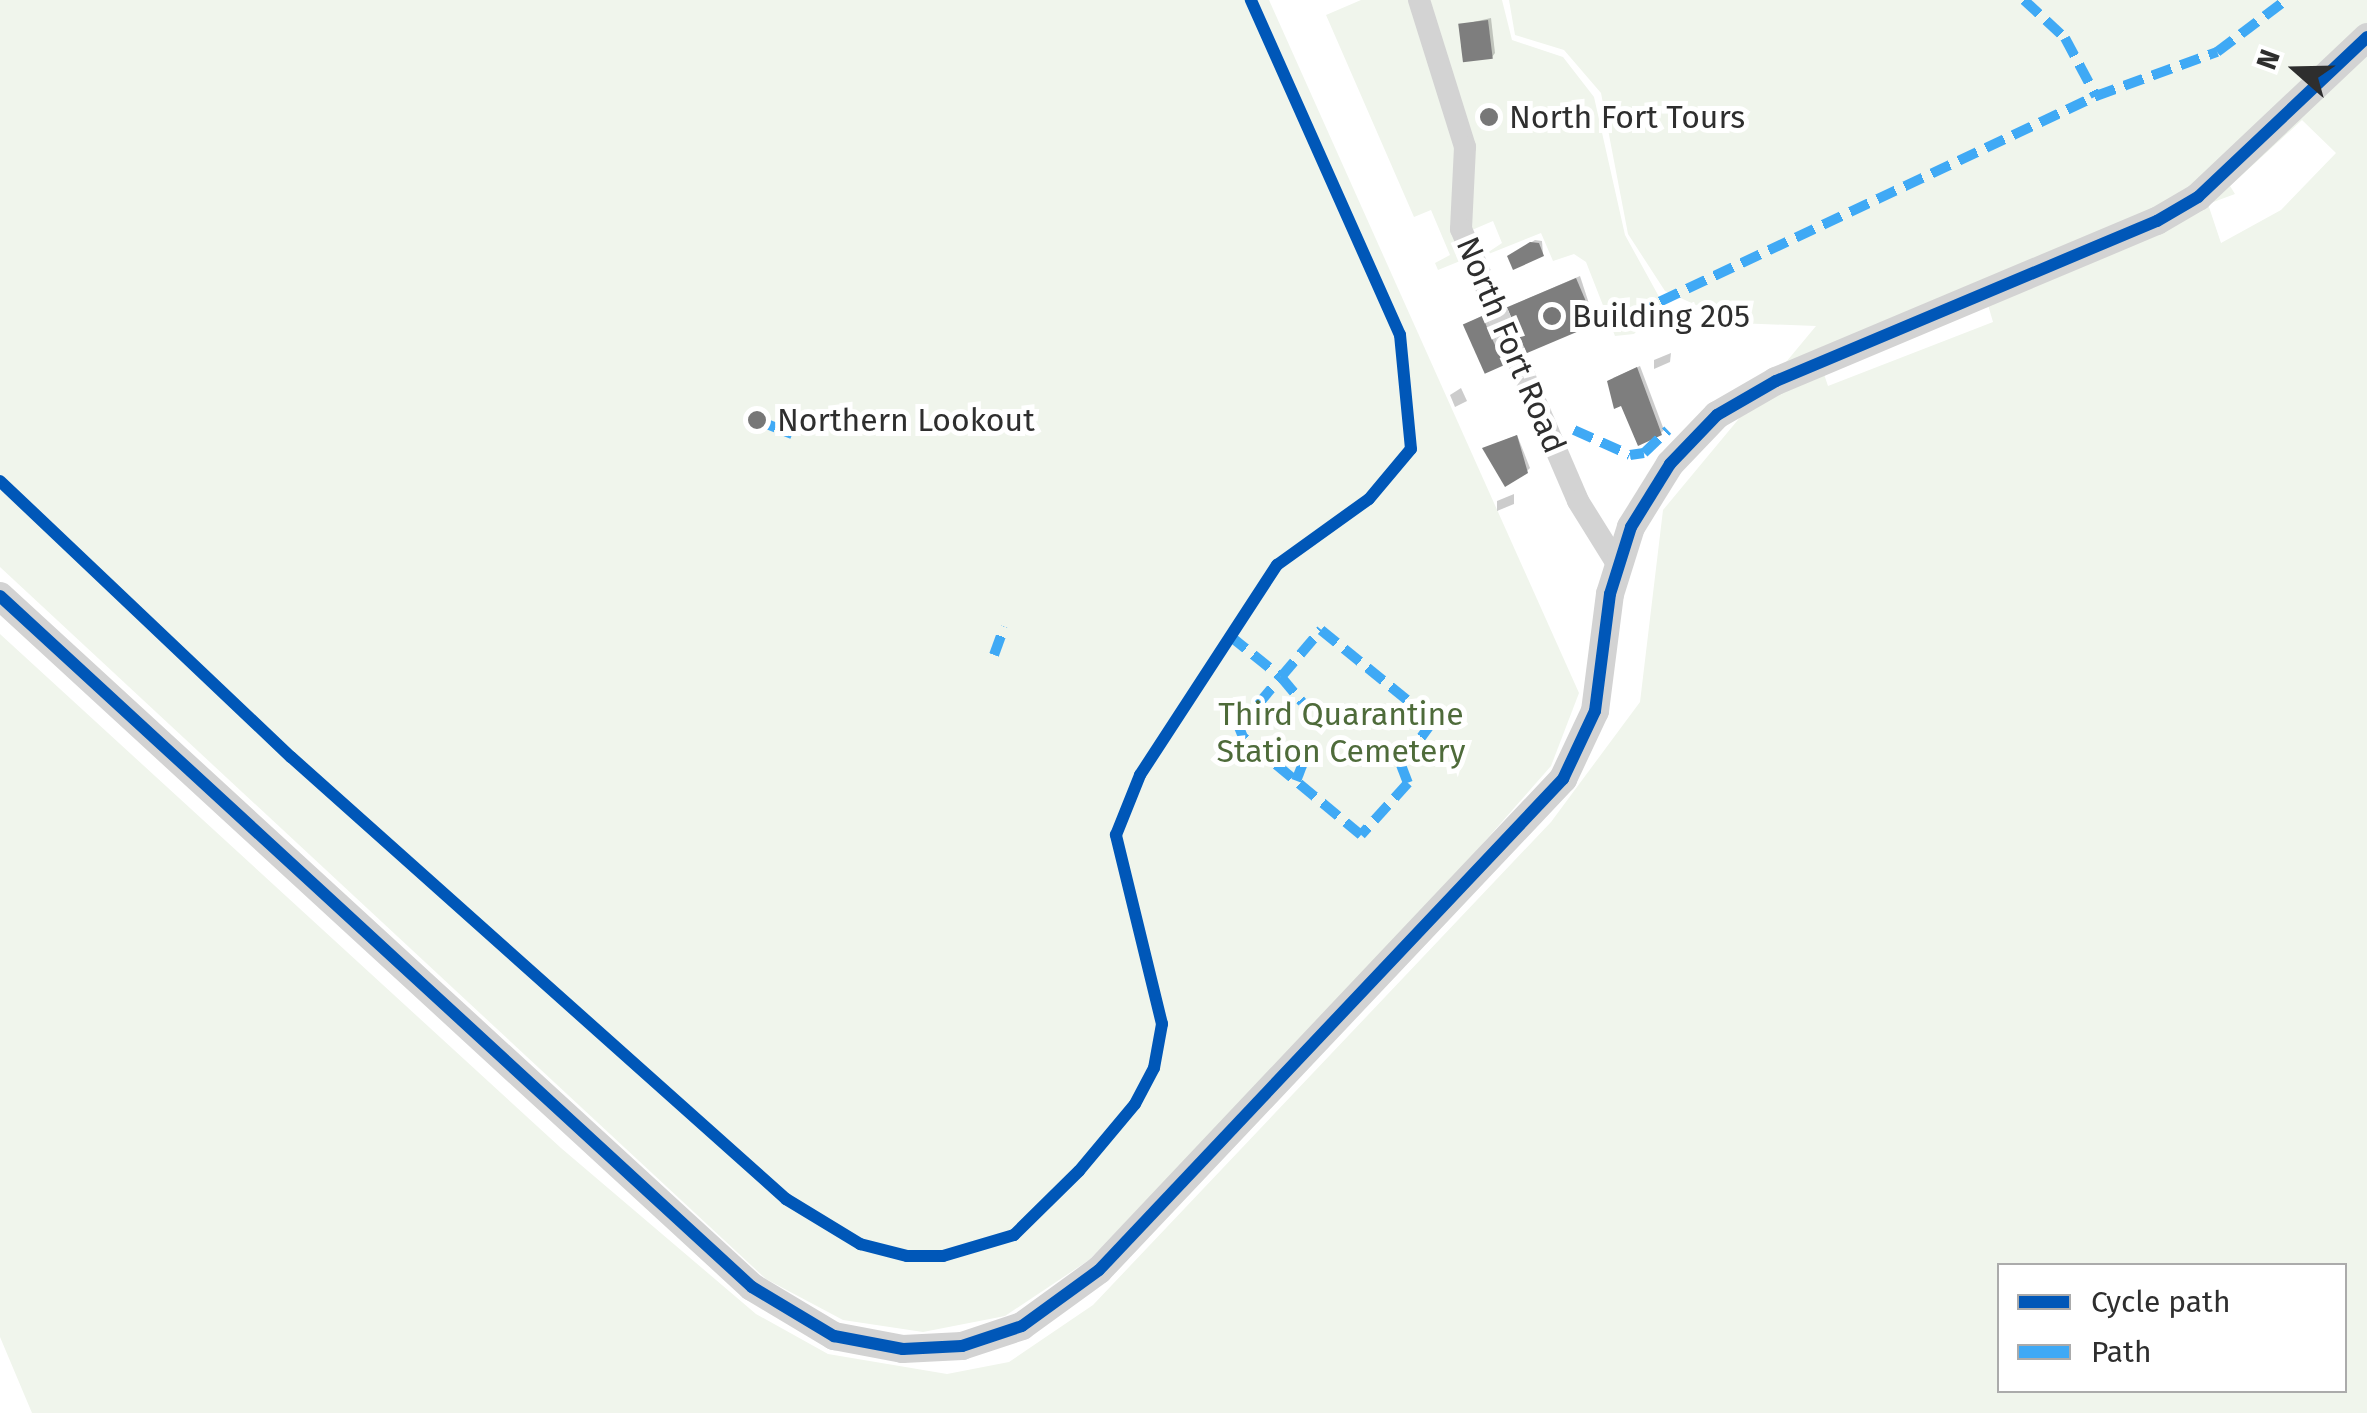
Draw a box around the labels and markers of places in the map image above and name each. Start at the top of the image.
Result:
place label: North Fort Tours [1509,98,1745,136]
marker: North Fort Tours [1478,106,1500,128]
place label: Building 205 [1572,297,1750,335]
marker: Building 205 [1541,305,1563,327]
place label: Northern Lookout [777,401,1035,439]
marker: Northern Lookout [746,409,768,431]

